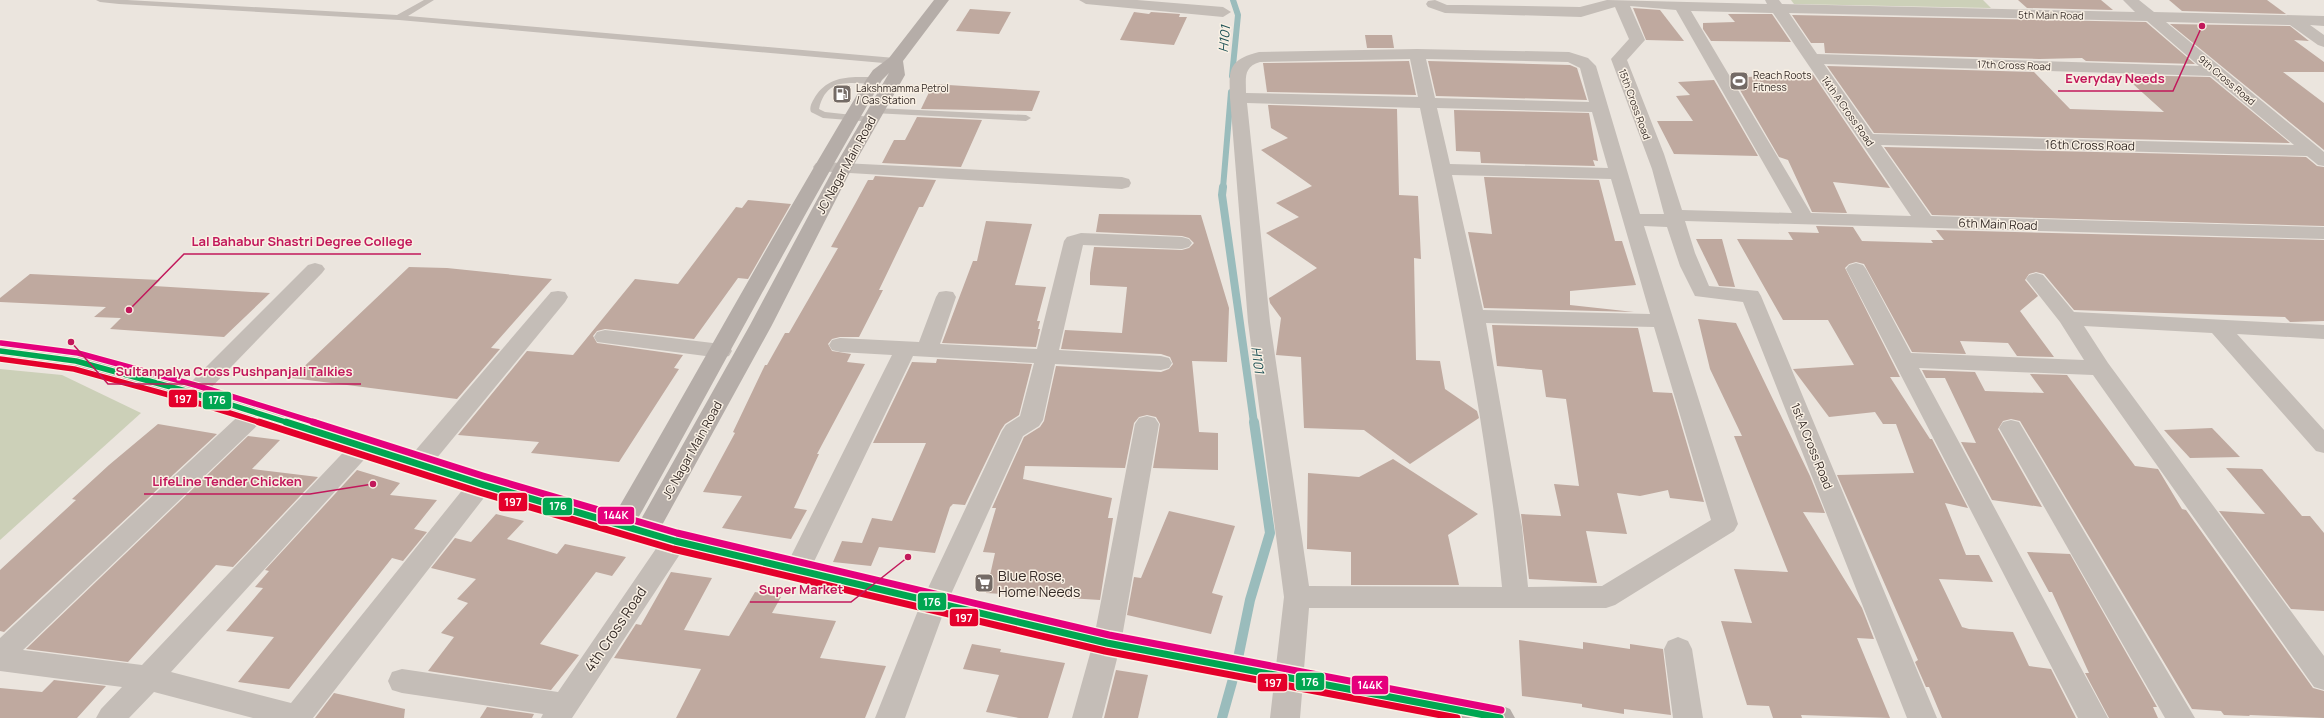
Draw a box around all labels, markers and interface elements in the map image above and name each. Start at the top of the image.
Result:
street label: 5th Main Road [2018,7,2084,23]
water label: H101 [1214,24,1234,53]
street label: 9th Cross Road [2195,52,2259,108]
street label: 17th Cross Road [1977,57,2051,73]
callout: Everyday Needs [2058,66,2173,91]
street label: 15th Cross Road [1616,67,1654,141]
place label: Reach Roots Fitness [1753,68,1811,94]
text: Everyday Needs [2065,69,2165,87]
sports icon: Reach Roots Fitness [1728,70,1750,92]
street label: 14th A Cross Road [1819,73,1878,149]
place label: Lakshmamma Petrol / Gas Station [856,81,949,107]
fuel station icon: Lakshmamma Petrol / Gas Station [831,83,853,105]
street label: JC Nagar Main Road [812,113,880,217]
street label: 16th Cross Road [2045,136,2135,154]
street label: 6th Main Road [1958,214,2038,234]
callout: Lal Bahabur Shastri Degree College [184,229,421,254]
text: Lal Bahabur Shastri Degree College [191,232,413,250]
water label: H101 [1247,345,1269,376]
callout: Sultanpalya Cross Pushpanjali Talkies [108,359,361,384]
text: Sultanpalya Cross Pushpanjali Talkies [115,362,353,380]
line badge: 197 [168,389,198,408]
text: 197 [174,391,192,406]
line badge: 176 [202,391,232,410]
text: 176 [208,392,226,407]
street label: JC Nagar Main Road [658,398,726,502]
street label: 1st A Cross Road [1787,400,1837,492]
callout: LifeLine Tender Chicken [144,469,310,494]
text: LifeLine Tender Chicken [152,472,302,490]
line badge: 197 [498,492,528,512]
text: 197 [504,494,522,509]
line badge: 176 [542,497,573,516]
text: 176 [549,498,567,513]
line badge: 144K [597,506,635,525]
text: 144K [603,507,629,522]
place label: Blue Rose, Home Needs [998,566,1080,601]
supermarket icon: Blue Rose, Home Needs [973,572,995,594]
callout: Super Market [750,577,851,602]
text: Super Market [759,580,844,598]
street label: 4th Cross Road [580,583,650,675]
line badge: 176 [917,592,947,611]
text: 176 [923,594,941,609]
line badge: 197 [949,608,979,627]
text: 197 [955,610,973,625]
line badge: 176 [1295,672,1325,691]
line badge: 197 [1257,673,1288,692]
text: 176 [1301,674,1319,689]
text: 197 [1264,675,1282,690]
line badge: 144K [1351,675,1389,695]
text: 144K [1357,677,1383,692]

